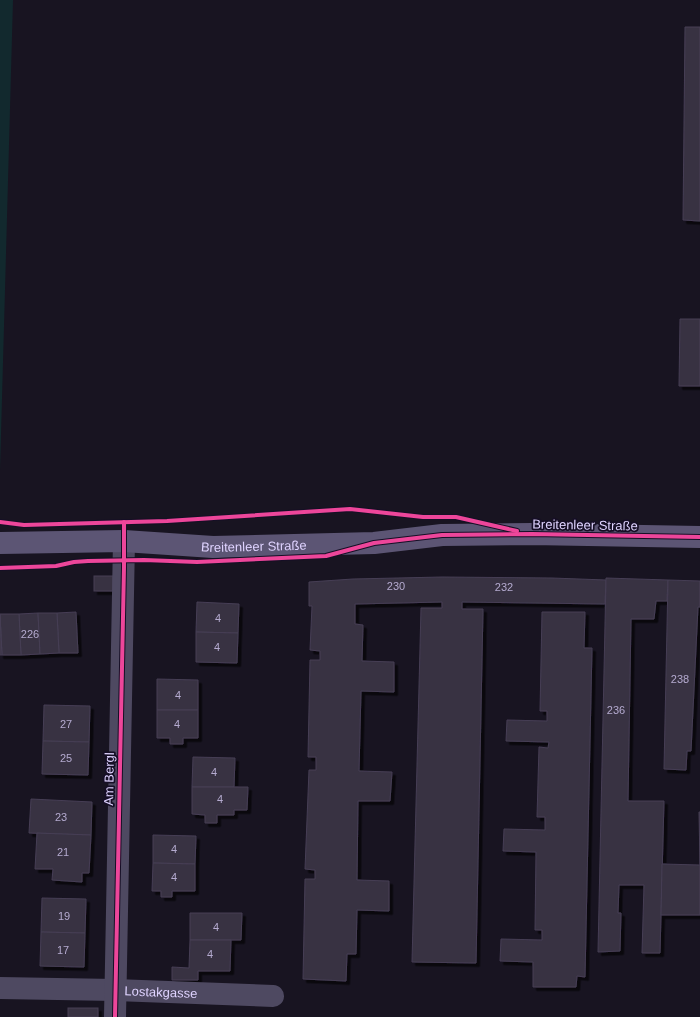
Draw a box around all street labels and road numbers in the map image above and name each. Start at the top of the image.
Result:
street label: Breitenleer Straße [532,517,638,533]
street label: Breitenleer Straße [200,537,307,555]
street label: Am Bergl [101,752,117,806]
street label: Lostakgasse [124,983,198,1001]

